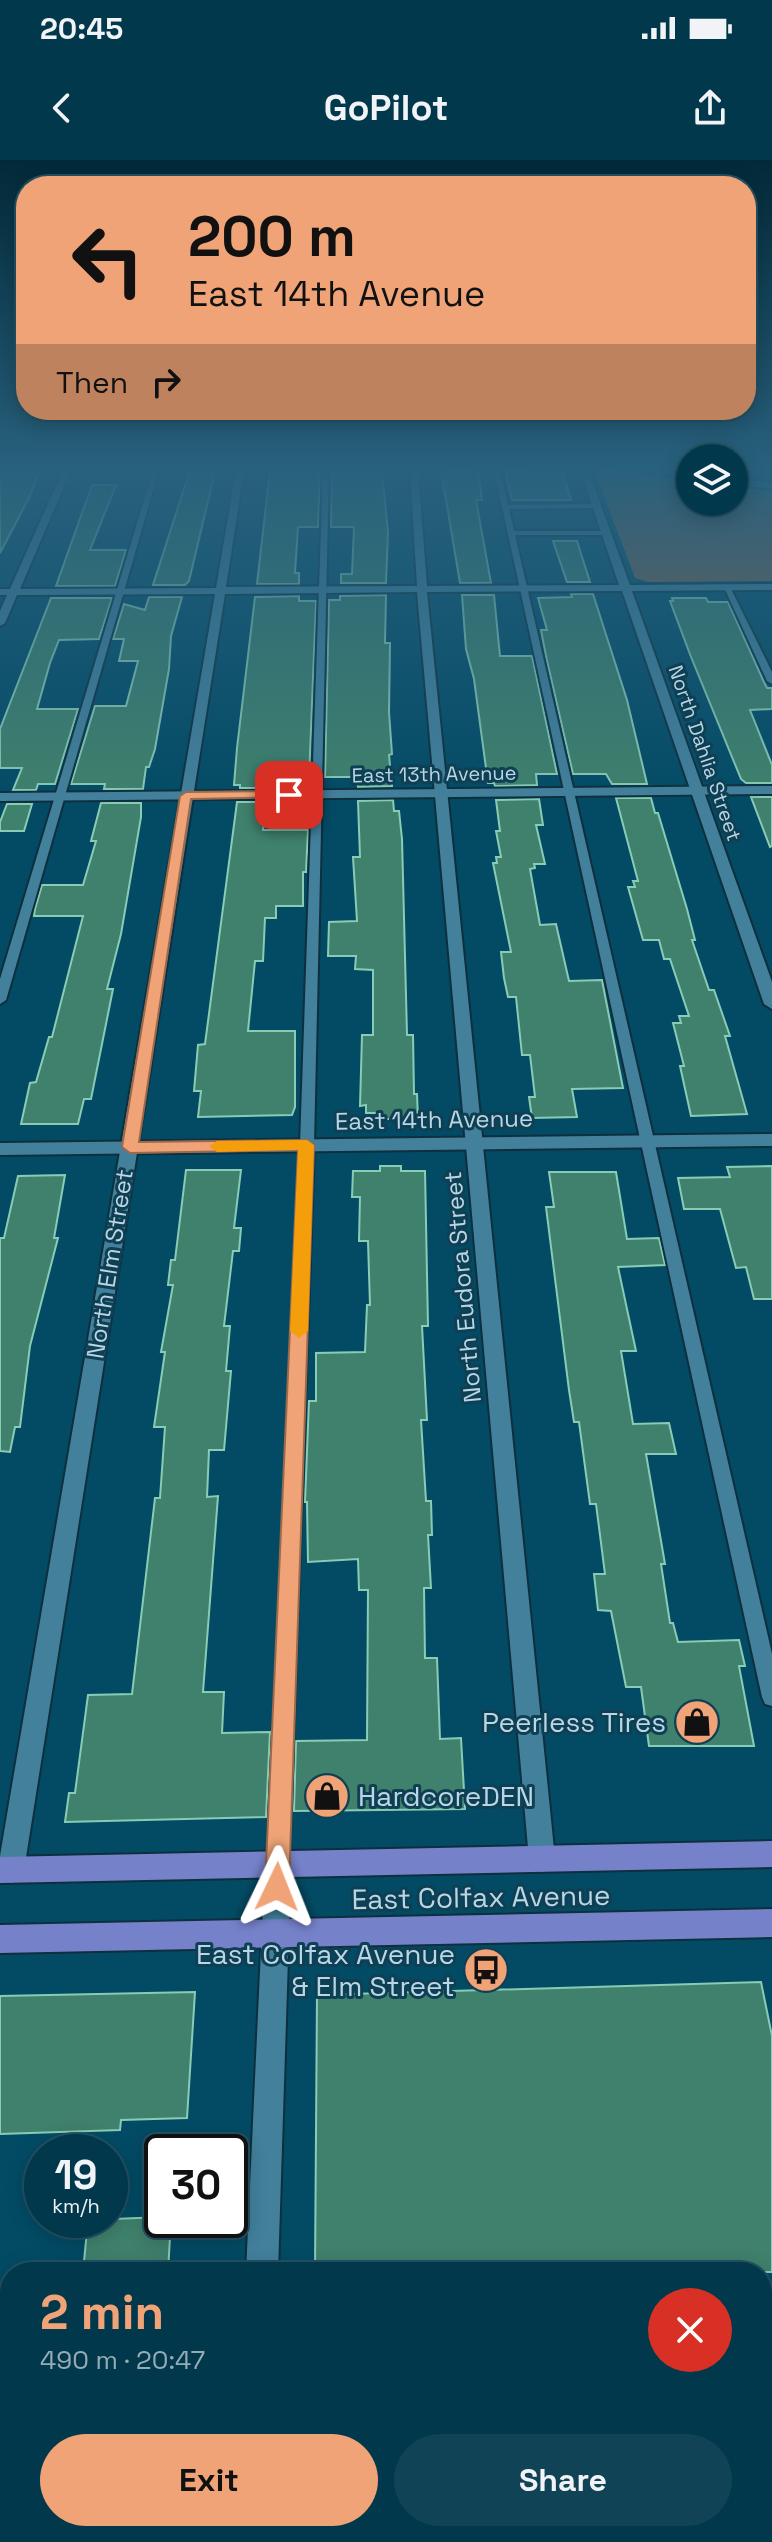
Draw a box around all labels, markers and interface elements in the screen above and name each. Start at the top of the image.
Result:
text: 20:45 [40,9,123,48]
text: GoPilot [324,85,448,131]
icon: back [40,86,84,130]
icon: share [688,86,732,130]
text: 200 m [188,201,356,272]
icon: left [56,208,160,312]
text: East 14th Avenue [188,271,485,317]
icon: right [144,360,188,404]
text: Then [56,363,128,402]
map controls [676,444,748,516]
button: layers [676,444,748,516]
street label: North Dahlia Street [663,662,747,844]
street label: East 13th Avenue [351,760,517,788]
pin [255,761,323,829]
icon: arrive [267,773,311,817]
street label: East 14th Avenue [335,1102,533,1137]
street label: North Elm Street [79,1167,140,1361]
street label: North Eudora Street [437,1170,488,1404]
shop icon: Peerless Tires [673,1698,721,1746]
place label: Peerless Tires [482,1704,666,1740]
shop icon: HardcoreDEN [303,1772,351,1820]
place label: HardcoreDEN [358,1778,534,1814]
position arrow [235,1845,319,1929]
street label: East Colfax Avenue [351,1877,611,1917]
place label: East Colfax Avenue & Elm Street [196,1936,455,2004]
bus stop icon: East Colfax Avenue & Elm Street [462,1946,510,1994]
speed limit sign: 30 [144,2134,248,2238]
text: 19 [55,2150,97,2201]
text: km/h [52,2193,100,2219]
text: 2 min [40,2282,164,2343]
button: close [648,2288,732,2372]
text: 490 m · 20:47 [40,2343,205,2377]
button: Exit [40,2434,378,2526]
button: Share [394,2434,732,2526]

